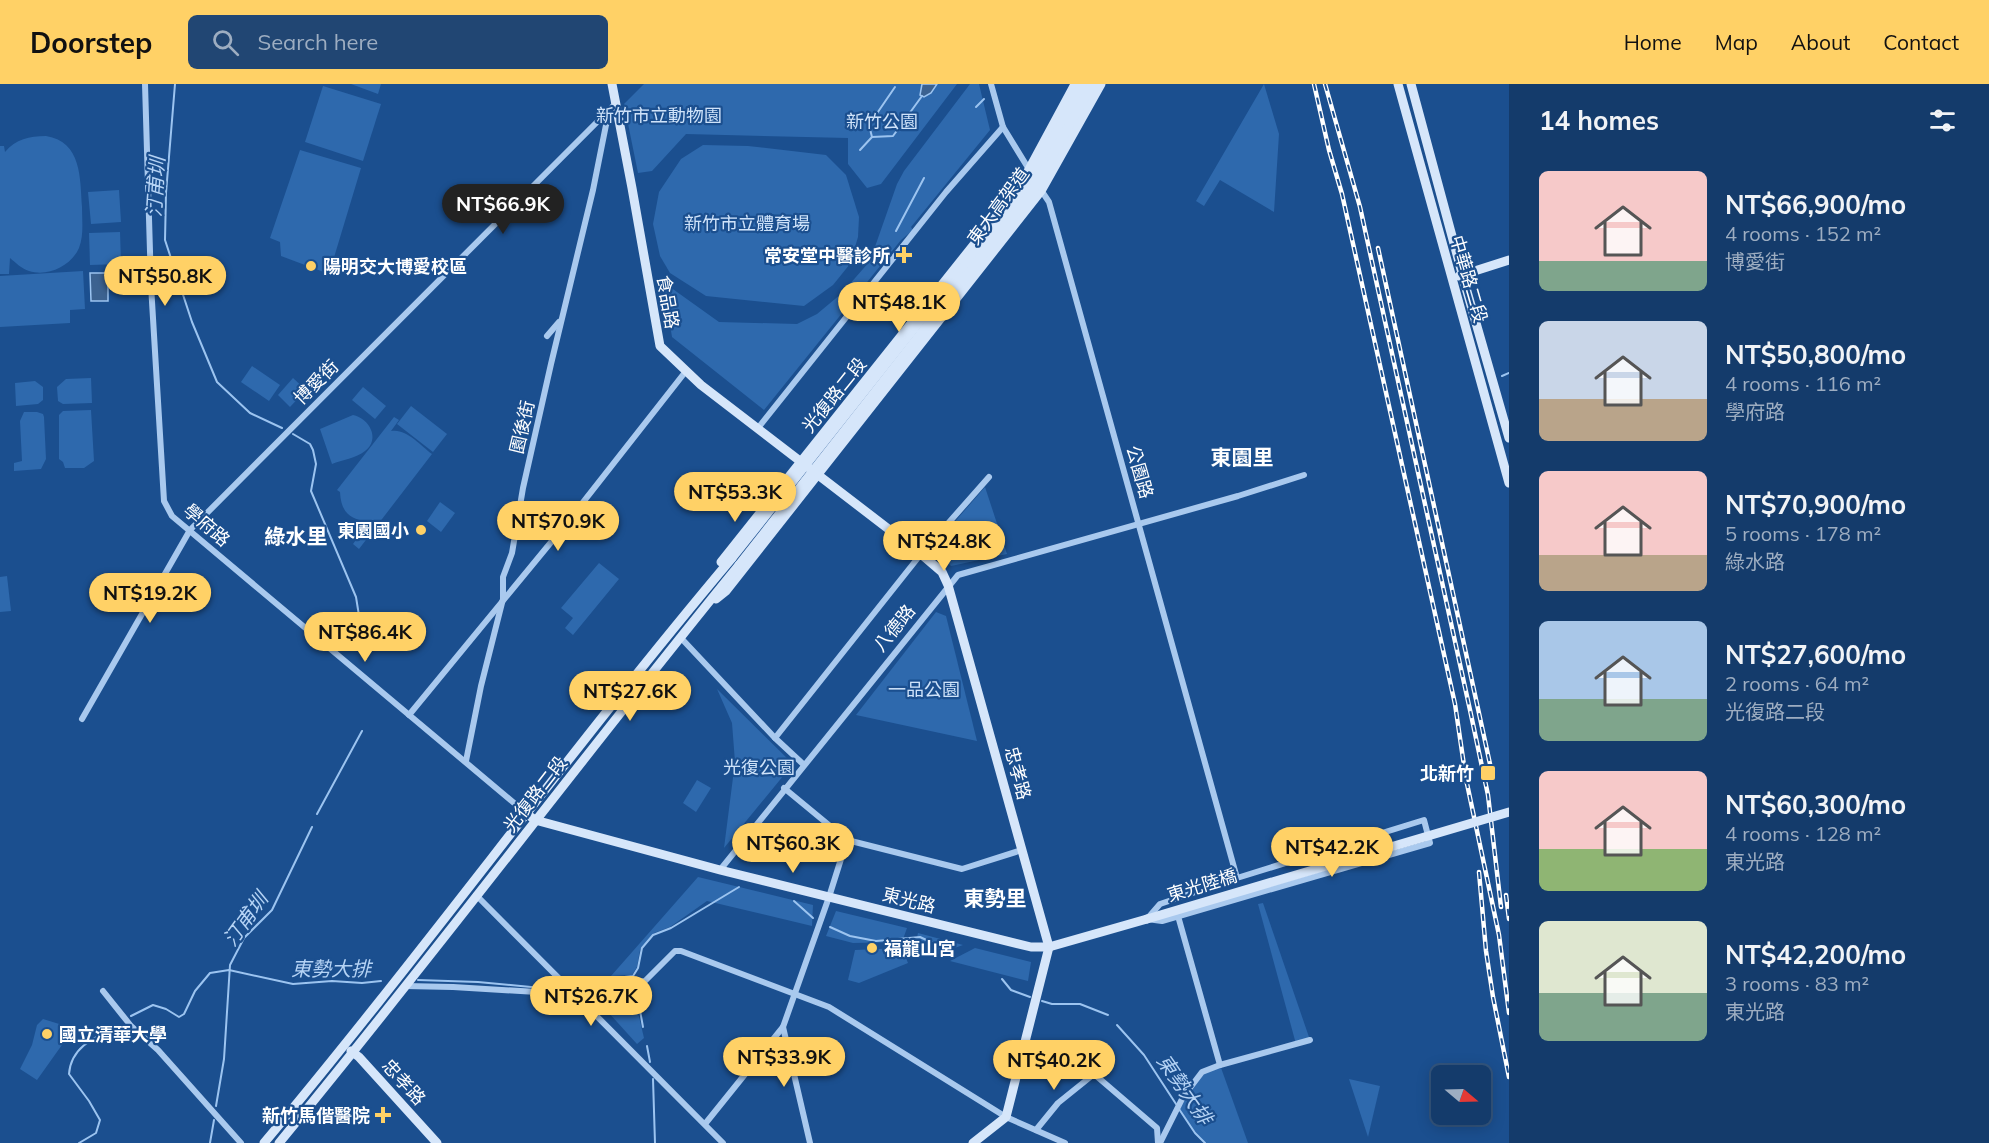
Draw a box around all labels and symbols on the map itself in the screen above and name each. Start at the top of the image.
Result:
park label: 新竹市立動物園 [596,104,722,127]
park label: 新竹公園 [846,110,918,133]
water label: 汀甫圳 [140,153,170,218]
street label: 東大高架道 [962,163,1034,249]
pin: NT$66.9K [441,184,565,235]
park label: 新竹市立體育場 [684,212,810,235]
street label: 中華路二段 [1446,233,1492,325]
place label: 常安堂中醫診所 [764,244,890,267]
marker: 常安堂中醫診所 [895,246,913,264]
place label: 陽明交大博愛校區 [323,255,467,278]
pin: NT$50.8K [103,256,227,307]
marker: 陽明交大博愛校區 [304,259,318,273]
street label: 食品路 [652,273,684,331]
pin: NT$48.1K [837,282,961,333]
street label: 光復路二段 [797,353,871,437]
street label: 博愛街 [289,355,343,409]
street label: 園後街 [505,398,539,456]
street label: 公園路 [1122,443,1158,501]
district label: 東園里 [1211,444,1274,470]
pin: NT$53.3K [673,472,797,523]
street label: 學府路 [179,499,235,551]
pin: NT$70.9K [496,501,620,552]
place label: 東園國小 [337,519,409,542]
pin: NT$24.8K [882,521,1006,572]
district label: 綠水里 [265,523,328,549]
marker: 東園國小 [414,523,428,537]
pin: NT$19.2K [88,573,212,624]
street label: 八德路 [868,600,920,656]
pin: NT$86.4K [303,612,427,663]
pin: NT$27.6K [568,671,692,722]
park label: 一品公園 [888,678,960,701]
street label: 忠孝路 [1000,744,1036,802]
street label: 光復路二段 [498,751,572,837]
park label: 光復公園 [723,756,795,779]
place label: 北新竹 [1420,762,1474,785]
marker: 北新竹 [1479,764,1497,782]
pin: NT$60.3K [731,823,855,874]
pin: NT$42.2K [1270,827,1394,878]
street label: 東光陸橋 [1164,863,1240,907]
street label: 東光路 [880,882,938,918]
water label: 汀甫圳 [217,885,275,951]
district label: 東勢里 [964,885,1027,911]
place label: 福龍山宮 [884,937,956,960]
marker: 福龍山宮 [865,941,879,955]
water label: 東勢大排 [291,956,374,981]
pin: NT$26.7K [529,976,653,1027]
place label: 國立清華大學 [59,1023,167,1046]
marker: 國立清華大學 [40,1027,54,1041]
pin: NT$33.9K [722,1037,846,1088]
pin: NT$40.2K [992,1040,1116,1091]
water label: 東勢大排 [1152,1049,1220,1131]
street label: 忠孝路 [377,1054,431,1110]
north arrow [1431,1065,1491,1125]
place label: 新竹馬偕醫院 [262,1104,370,1127]
marker: 新竹馬偕醫院 [374,1106,392,1124]

